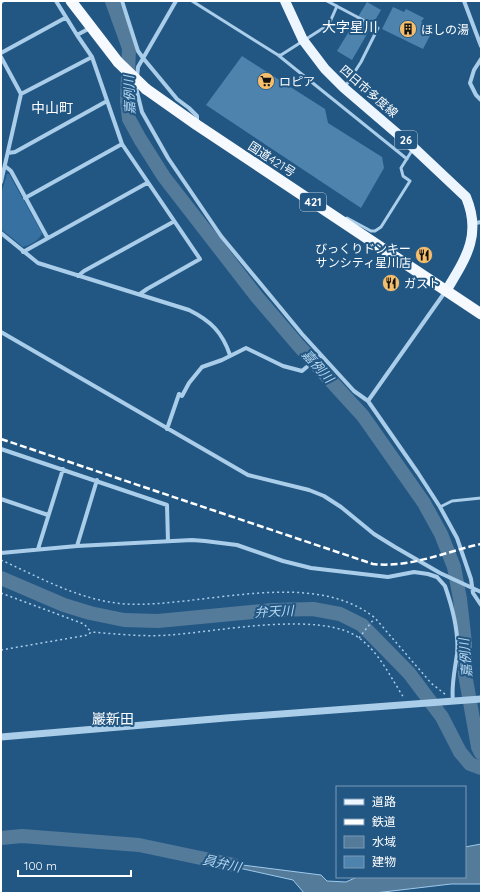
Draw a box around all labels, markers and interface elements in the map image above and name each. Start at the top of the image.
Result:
district label: 大字星川 [322,18,378,36]
building icon: ほしの湯 [398,19,418,39]
place label: ほしの湯 [421,22,469,37]
street label: 四日市多度線 [337,62,401,120]
supermarket icon: ロピア [256,71,276,91]
water label: 嘉例川 [120,73,138,115]
place label: ロピア [279,74,315,89]
district label: 中山町 [31,99,73,117]
road number: 26 [395,131,417,149]
street label: 国道421号 [246,138,298,180]
road number: 421 [300,193,326,211]
place label: びっくりドンキー サンシティ星川店 [315,241,411,270]
restaurant icon: びっくりドンキー サンシティ星川店 [414,245,434,265]
restaurant icon: ガスト [381,273,401,293]
place label: ガスト [404,276,440,291]
water label: 嘉例川 [299,346,338,387]
water label: 弁天川 [254,602,296,620]
water label: 嘉例川 [455,636,475,678]
district label: 巖新田 [92,710,134,728]
legend [336,786,466,878]
text: 道路 [372,794,396,809]
text: 鉄道 [372,814,396,829]
text: 水域 [372,834,396,849]
water label: 員弁川 [201,851,245,875]
scale bar [18,852,131,878]
text: 建物 [372,854,396,869]
text: 100 m [24,858,57,873]

